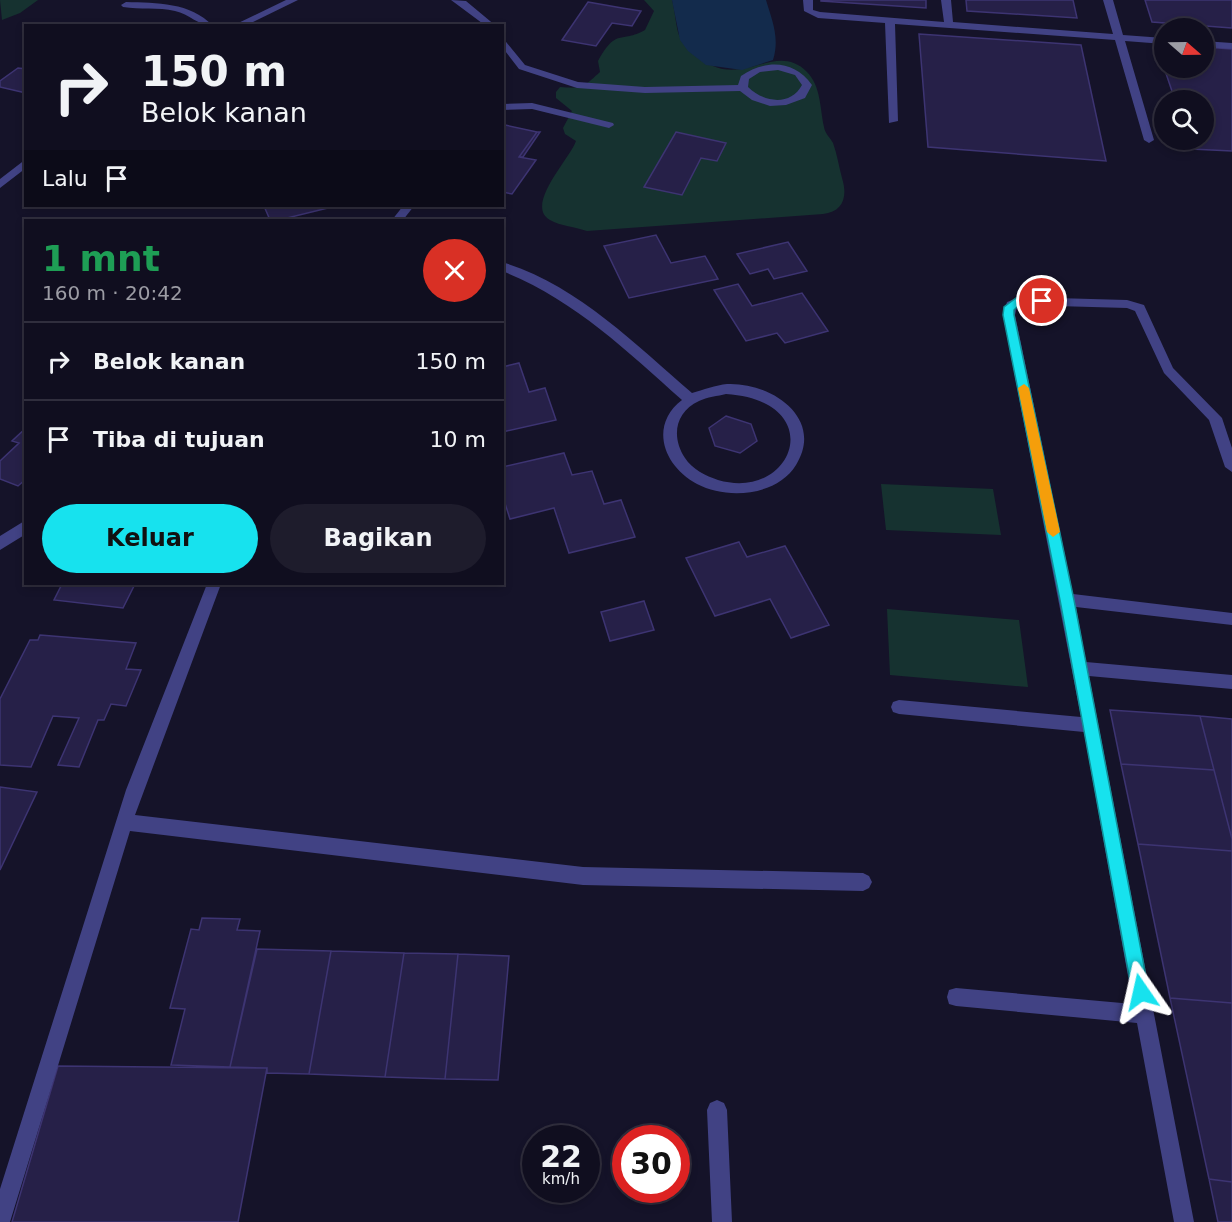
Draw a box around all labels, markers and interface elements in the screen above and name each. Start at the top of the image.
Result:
north arrow [1154,18,1214,78]
map controls [1154,18,1214,150]
text: 150 m [141,47,287,96]
icon: right [42,48,120,126]
button: search [1154,90,1214,150]
text: Belok kanan [141,97,307,128]
icon: arrive [100,162,133,195]
text: Lalu [42,166,88,191]
text: 1 mnt [42,238,160,279]
button: close [423,239,486,302]
pin [1016,275,1067,326]
text: 160 m · 20:42 [42,281,183,305]
icon: arrive [1025,284,1058,317]
icon: right [42,345,75,378]
text: Belok kanan [93,349,245,374]
text: 150 m [416,349,486,374]
icon: arrive [42,423,75,456]
text: Tiba di tujuan [93,427,265,452]
text: 10 m [430,427,486,452]
button: Keluar [42,504,258,573]
button: Bagikan [270,504,486,573]
position arrow [1109,960,1173,1024]
speed limit sign: 30 [612,1125,690,1203]
text: 22 [540,1139,582,1174]
text: km/h [542,1170,580,1188]

